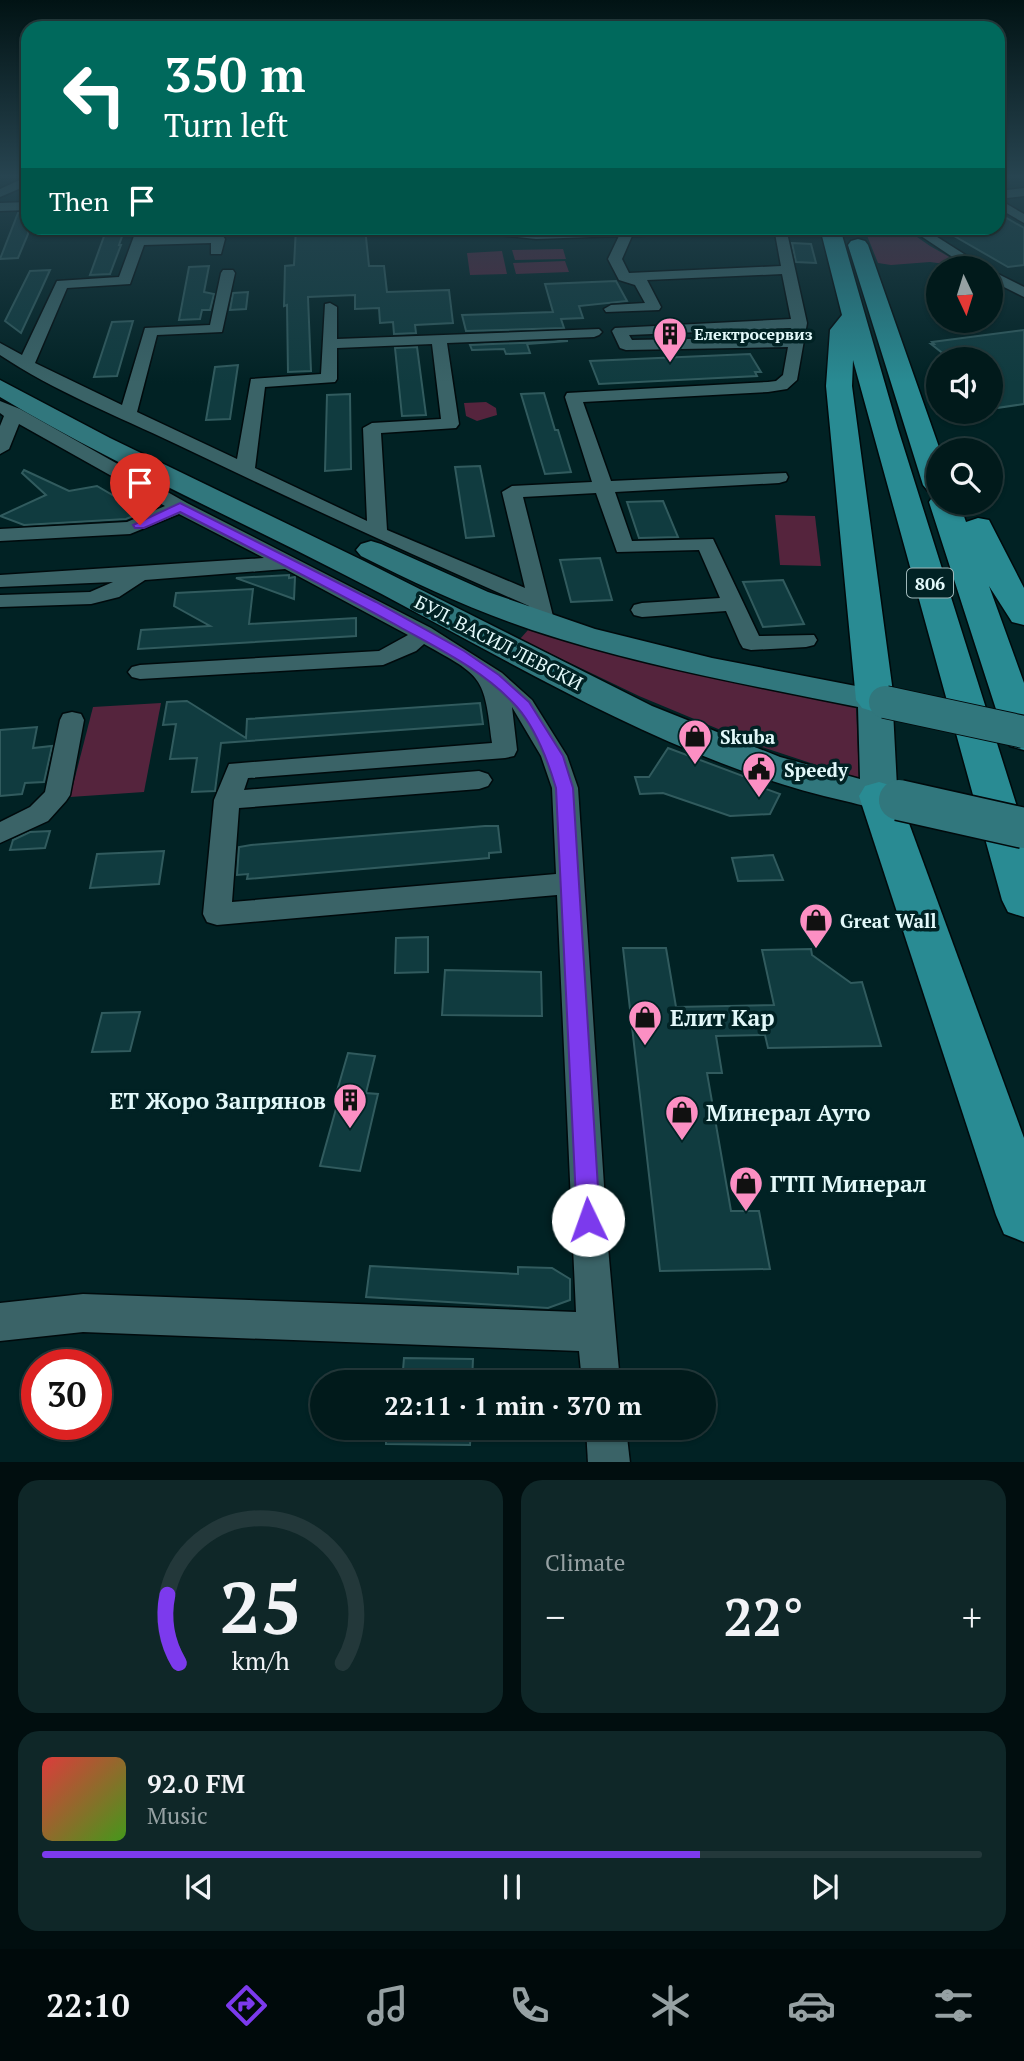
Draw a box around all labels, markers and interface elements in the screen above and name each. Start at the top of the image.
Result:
text: 350 m [164,41,306,106]
icon: left [49,49,140,140]
text: Turn left [164,104,288,146]
icon: arrive [123,182,161,220]
text: Then [49,184,109,218]
north arrow [926,256,1003,332]
map controls [926,256,1003,515]
building icon: Електросервиз [651,315,689,364]
place label: Електросервиз [694,323,813,345]
button: sound [926,347,1003,424]
button: search [926,438,1003,515]
pin [110,453,170,525]
icon: arrive [121,464,159,502]
road number: 806 [907,568,953,598]
street label: БУЛ. ВАСИЛ ЛЕВСКИ [411,589,587,695]
shop icon: Skuba [676,717,714,766]
place label: Skuba [720,724,776,749]
public building icon: Speedy [740,750,778,799]
place label: Speedy [784,757,849,782]
shop icon: Great Wall [797,901,835,950]
place label: Great Wall [840,908,937,933]
shop icon: Елит Кар [626,998,664,1047]
place label: Елит Кар [670,1002,774,1033]
building icon: ЕТ Жоро Запрянов [331,1081,369,1130]
place label: ЕТ Жоро Запрянов [110,1085,326,1116]
shop icon: Минерал Ауто [663,1093,701,1142]
place label: Минерал Ауто [706,1097,870,1128]
shop icon: ГТП Минерал [727,1164,765,1213]
place label: ГТП Минерал [770,1168,926,1199]
position arrow [551,1183,625,1257]
speed limit sign: 30 [21,1349,112,1440]
text: 22:11 · 1 min · 370 m [384,1388,642,1422]
text: Climate [545,1547,625,1578]
text: 25 [219,1557,302,1654]
text: 22° [723,1582,804,1651]
text: − [545,1592,565,1642]
text: + [962,1592,982,1642]
text: km/h [232,1643,290,1676]
text: 92.0 FM [147,1766,245,1800]
text: Music [147,1800,208,1831]
icon: previous [180,1868,218,1906]
icon: pause [493,1868,531,1906]
icon: next [806,1868,844,1906]
icon: directions [222,1981,271,2030]
icon: music [363,1981,412,2030]
icon: phone [505,1981,554,2030]
icon: climate [646,1981,695,2030]
icon: car [787,1981,836,2030]
icon: filters [929,1981,978,2030]
text: 22:10 [46,1984,129,2026]

